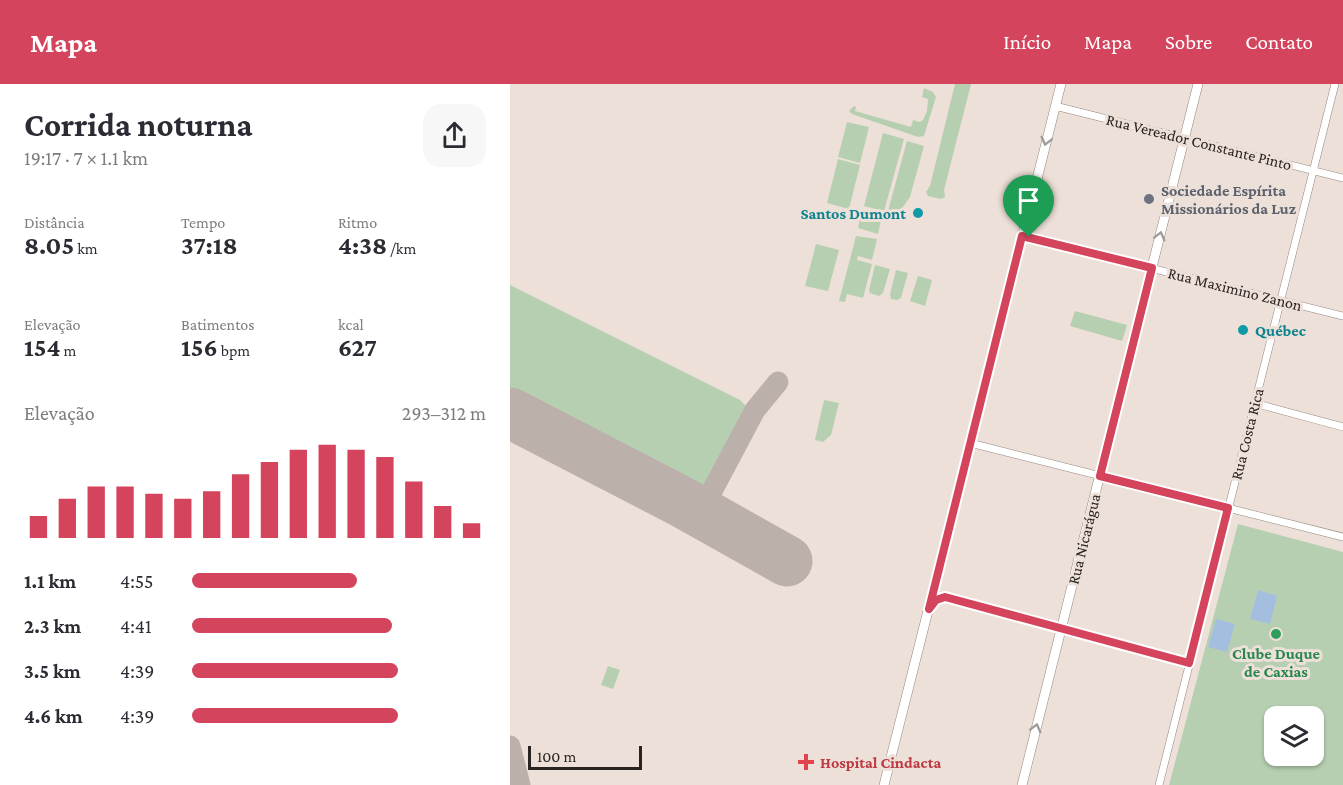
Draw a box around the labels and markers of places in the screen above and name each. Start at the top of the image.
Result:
pin [1003,175,1054,237]
place label: Sociedade Espírita Missionários da Luz [1161,182,1297,217]
marker: Sociedade Espírita Missionários da Luz [1142,192,1156,206]
place label: Santos Dumont [801,205,906,222]
marker: Santos Dumont [911,206,925,220]
place label: Québec [1255,322,1306,339]
marker: Québec [1236,323,1250,337]
marker: Clube Duque de Caxias [1269,627,1283,641]
place label: Clube Duque de Caxias [1232,645,1321,680]
marker: Hospital Cindacta [797,753,815,771]
place label: Hospital Cindacta [820,754,941,771]

